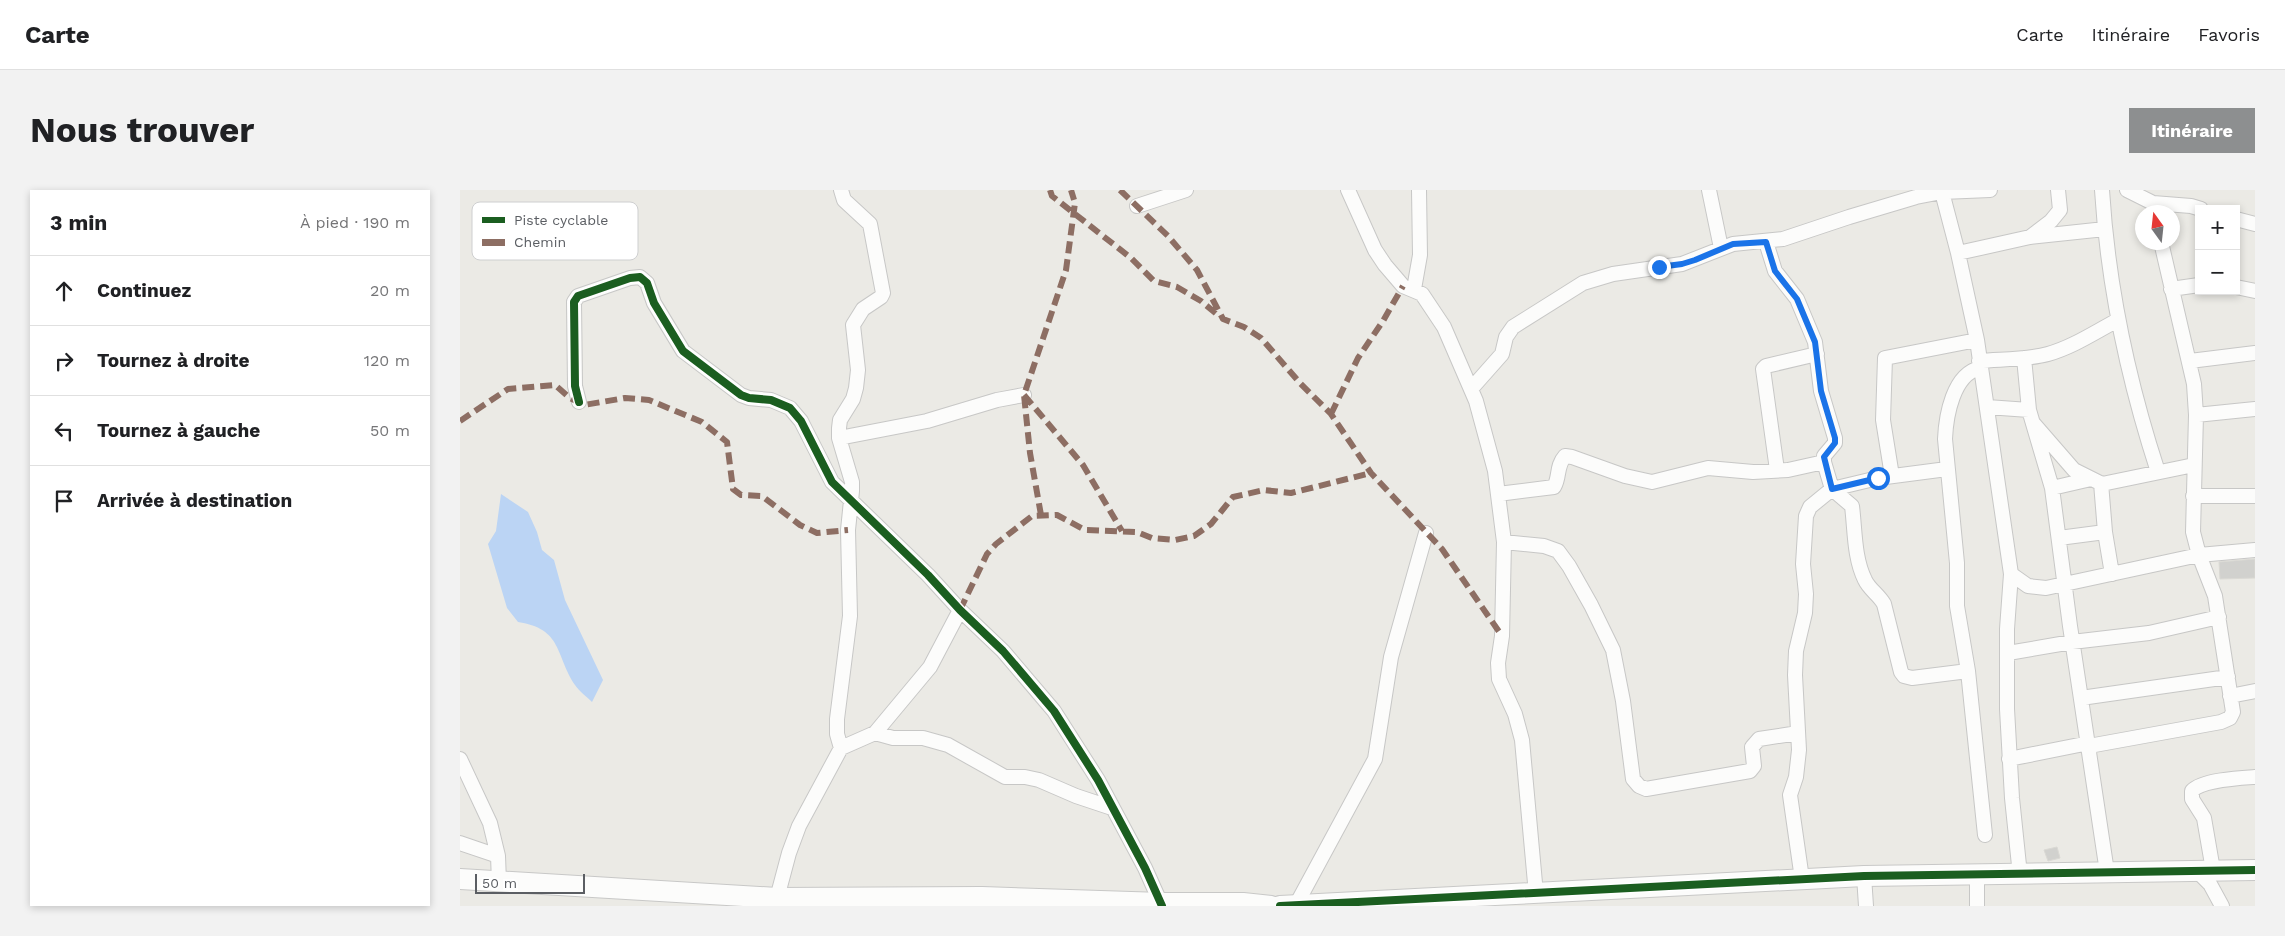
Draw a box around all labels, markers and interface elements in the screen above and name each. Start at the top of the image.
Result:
text: Carte [25,21,90,49]
text: Carte [2016,24,2064,45]
text: Itinéraire [2092,24,2170,45]
text: Favoris [2198,24,2260,45]
button: Itinéraire [2129,108,2255,153]
text: Nous trouver [30,109,254,151]
legend [472,202,638,260]
north arrow [2135,205,2180,250]
map controls [2195,205,2240,295]
button: + [2195,205,2240,250]
text: 3 min [50,210,107,235]
text: Piste cyclable [514,212,608,228]
text: À pied · 190 m [300,213,410,232]
text: Chemin [514,234,566,250]
button: − [2195,250,2240,295]
route end [1648,256,1671,279]
icon: ahead [50,277,78,305]
text: Continuez [97,279,191,302]
text: 20 m [370,281,410,300]
icon: right [50,347,78,375]
text: Tournez à droite [97,349,249,372]
text: 120 m [364,351,410,370]
icon: left [50,417,78,445]
text: Tournez à gauche [97,419,260,442]
text: 50 m [370,421,410,440]
route start [1867,467,1890,490]
icon: arrive [50,487,78,515]
text: Arrivée à destination [97,489,292,512]
scale bar [475,871,585,894]
text: 50 m [482,875,517,891]

